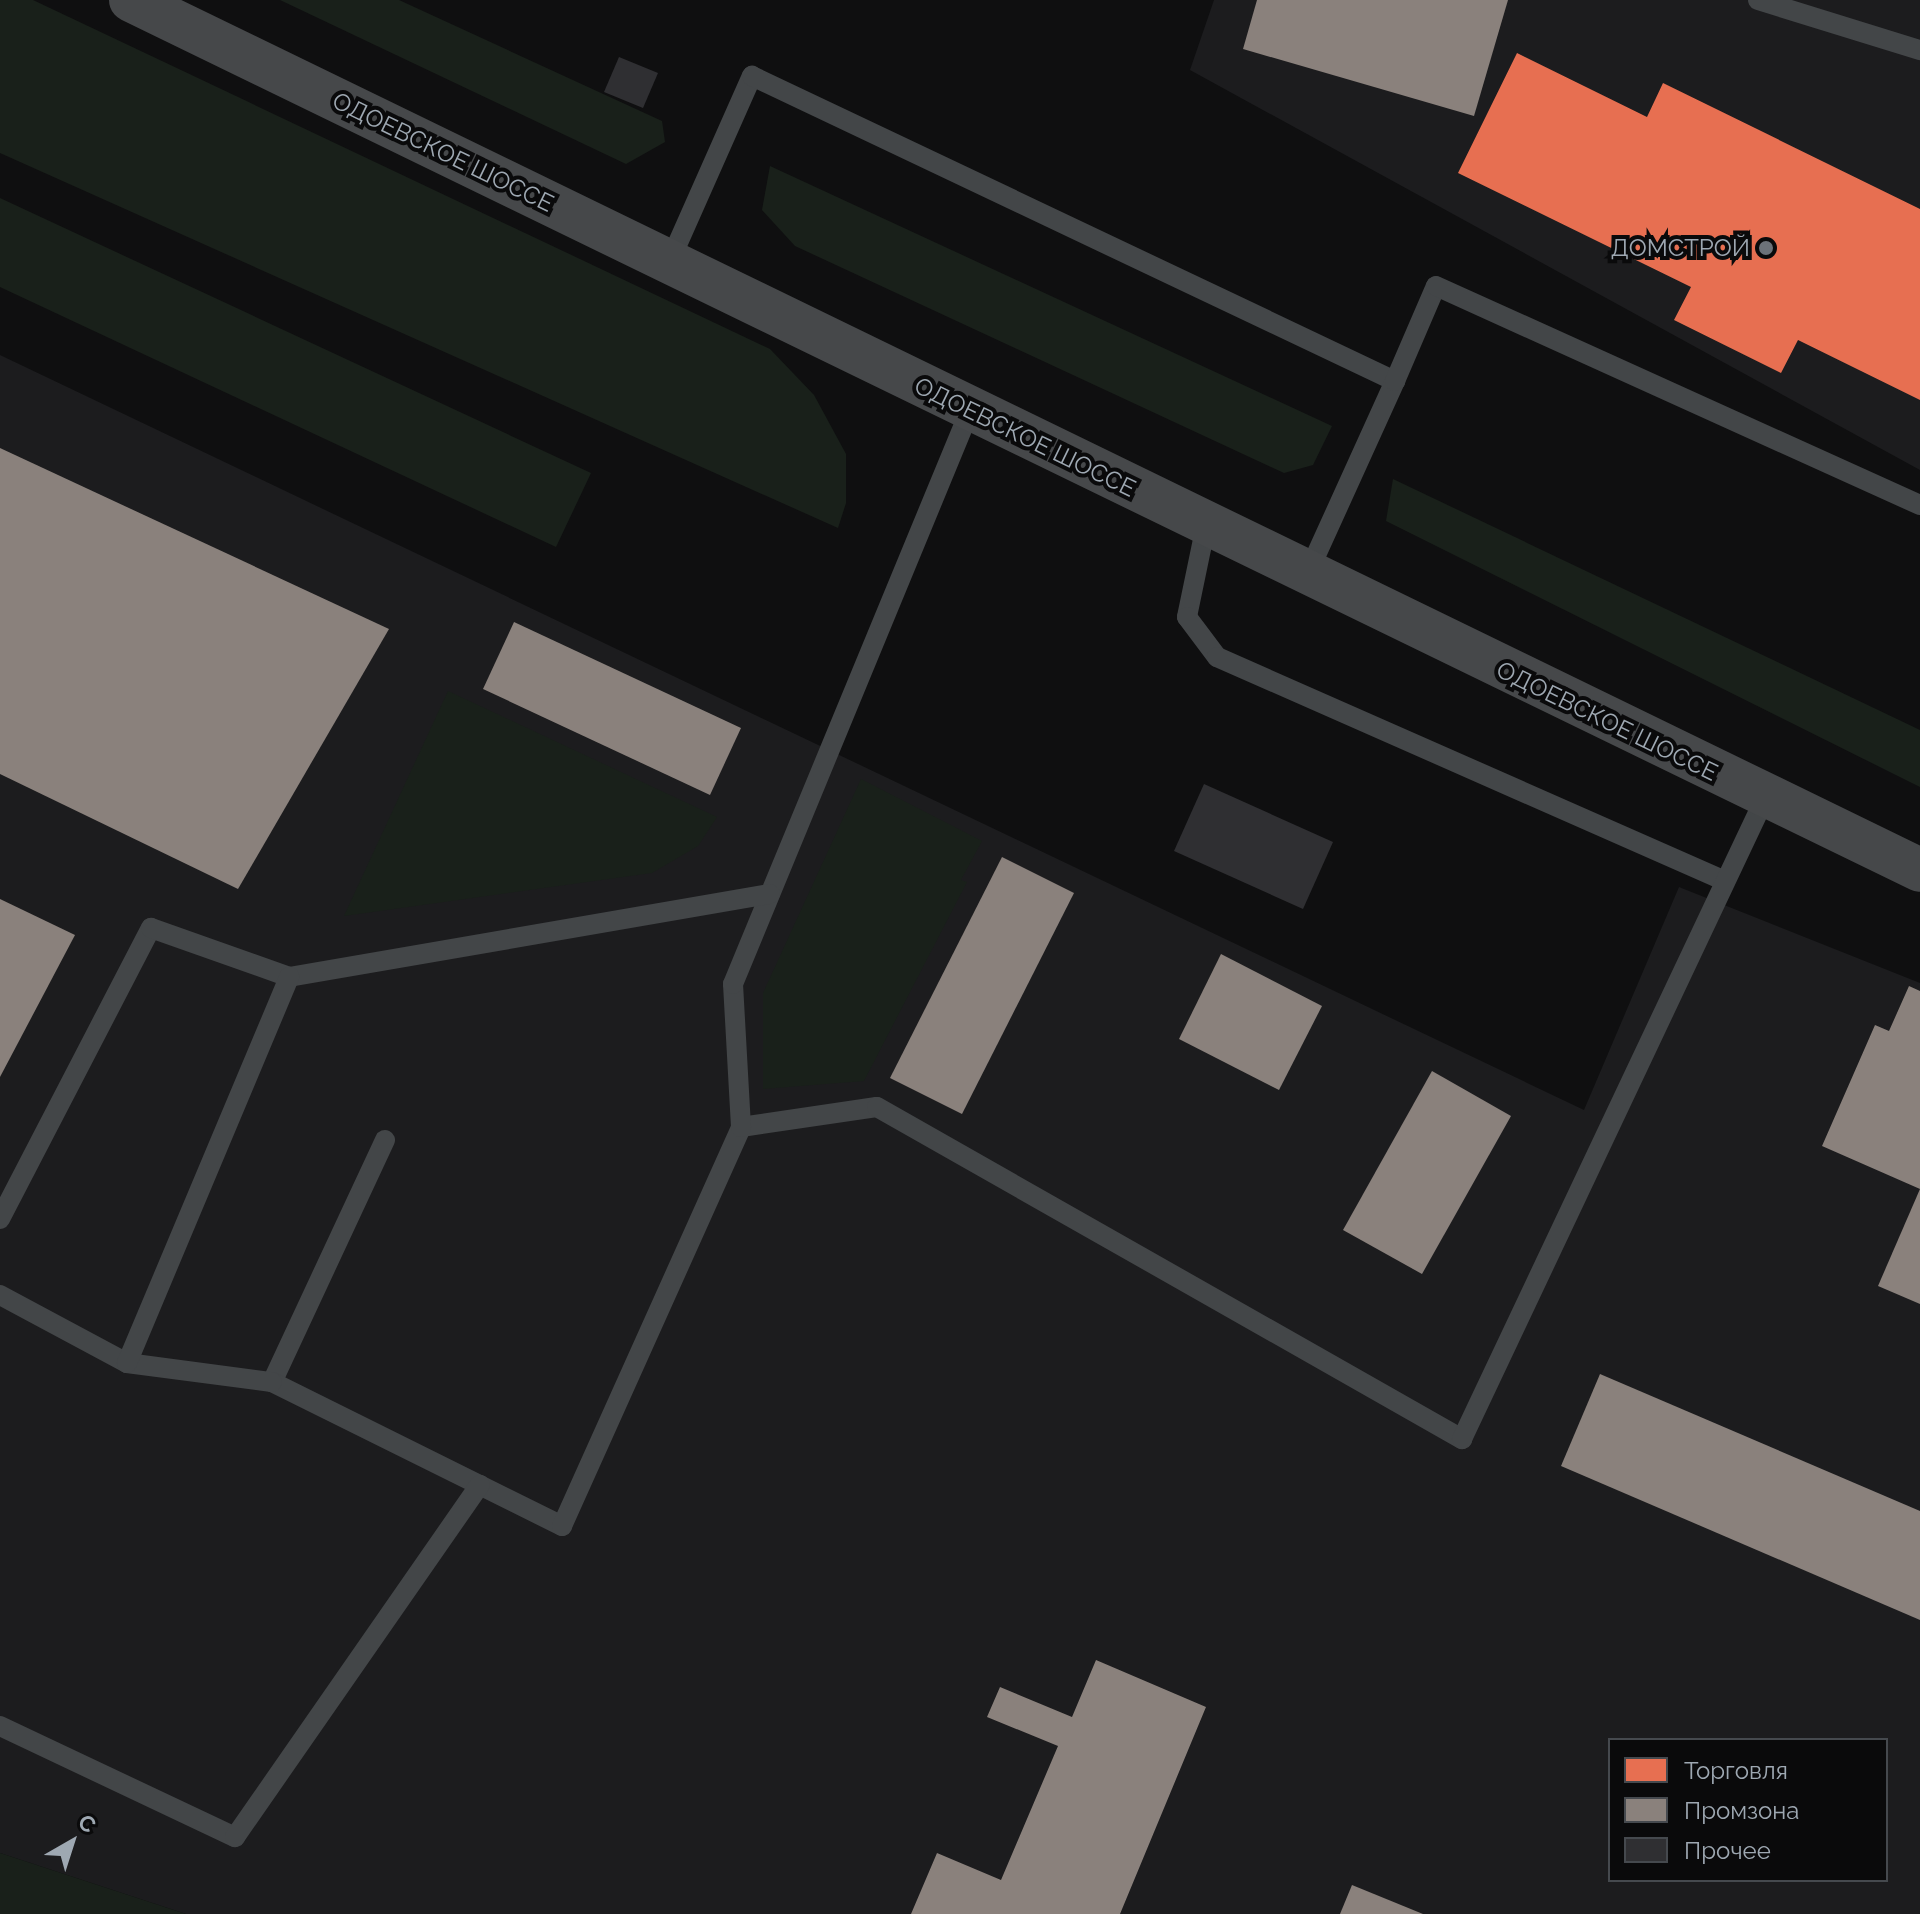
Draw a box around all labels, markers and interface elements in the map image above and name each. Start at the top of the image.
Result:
street label: ОДОЕВСКОЕ ШОССЕ [328,86,558,218]
place label: ДОМСТРОЙ [1611,234,1750,262]
marker: ДОМСТРОЙ [1757,239,1775,257]
street label: ОДОЕВСКОЕ ШОССЕ [910,371,1140,503]
street label: ОДОЕВСКОЕ ШОССЕ [1492,655,1722,787]
legend [1608,1738,1888,1882]
text: Торговля [1684,1756,1788,1785]
text: Промзона [1684,1796,1799,1825]
north arrow [32,1802,112,1882]
text: С [73,1808,101,1838]
text: Прочее [1684,1836,1771,1865]

